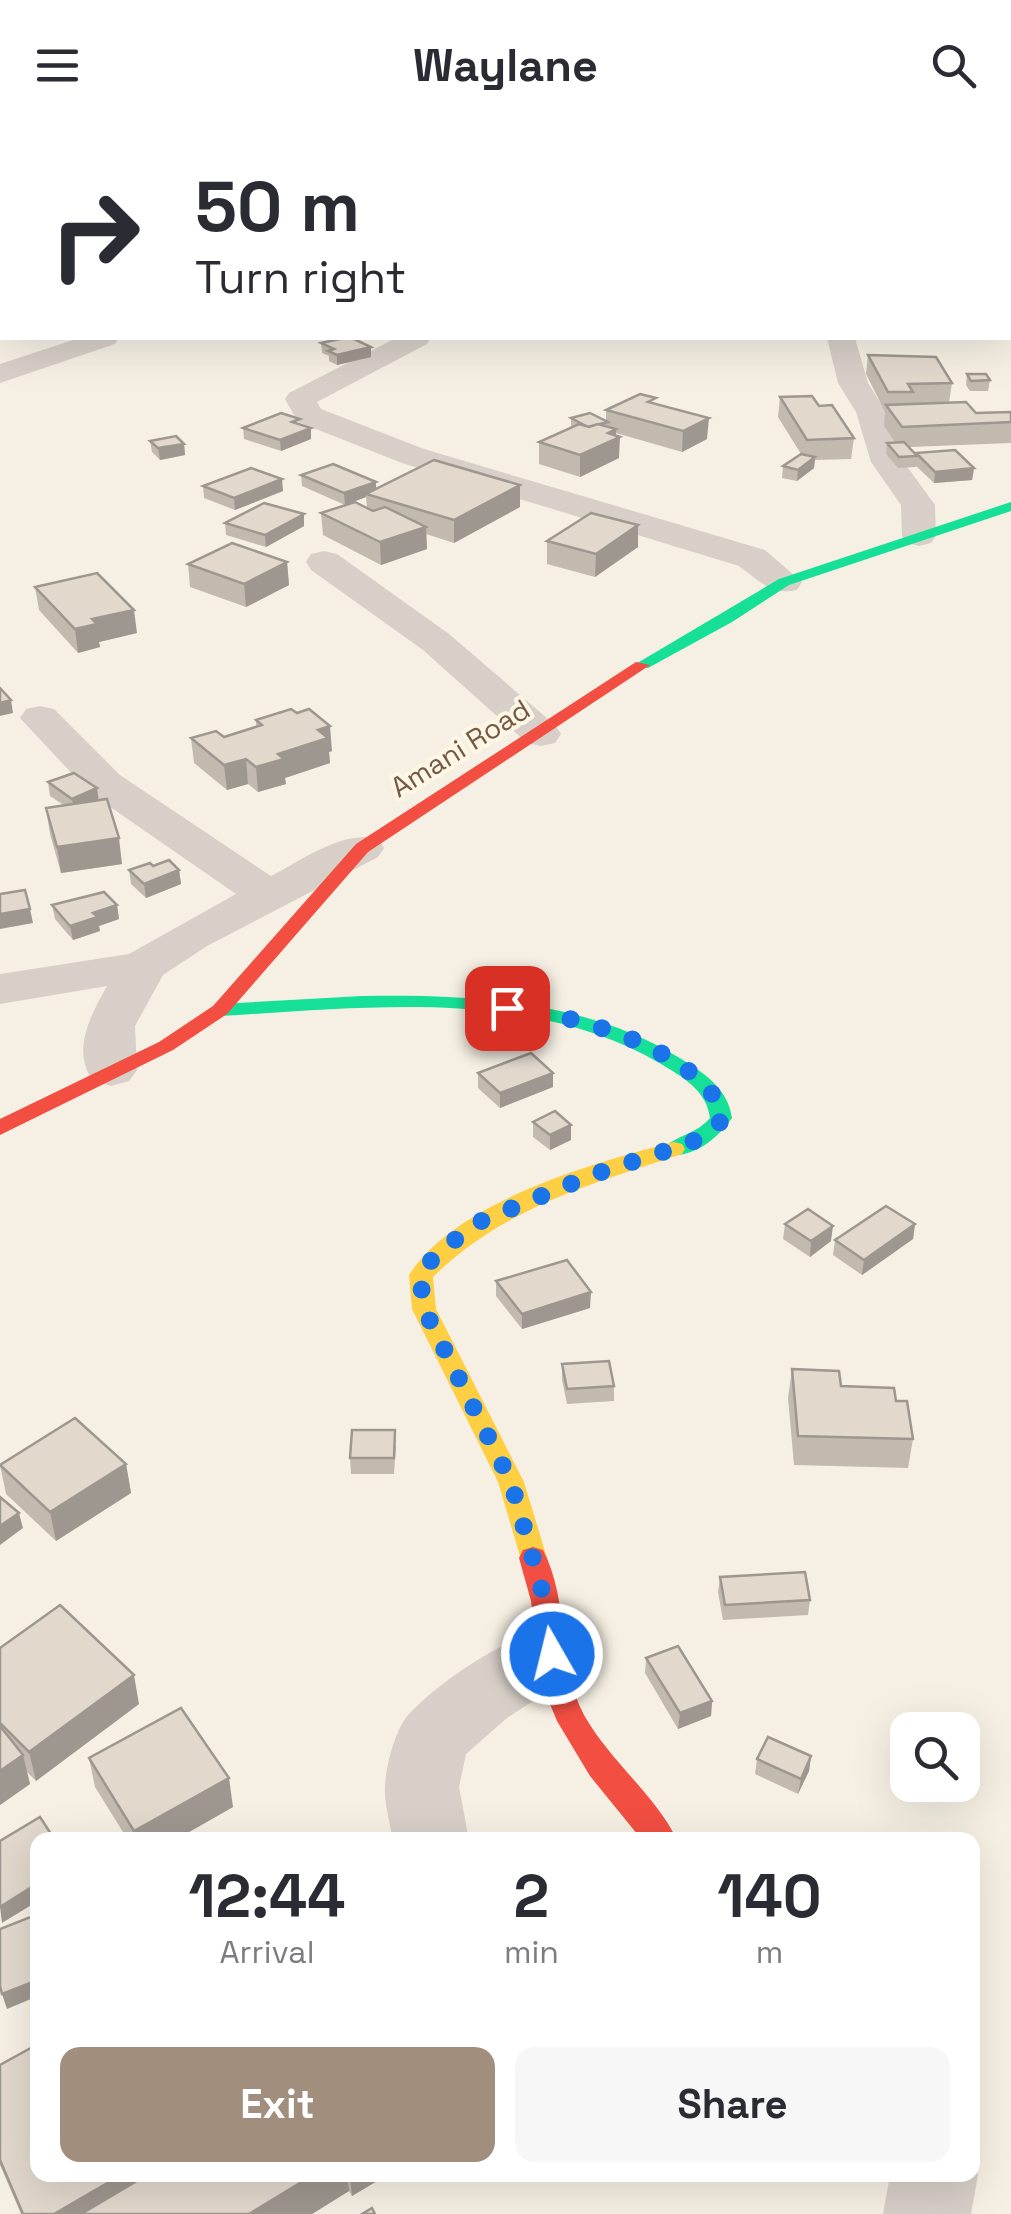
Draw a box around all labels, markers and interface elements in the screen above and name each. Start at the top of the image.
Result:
text: Waylane [413,37,598,94]
icon: menu [30,38,85,93]
icon: search [926,38,981,93]
text: 50 m [195,162,360,251]
icon: right [30,170,160,300]
text: Turn right [195,249,406,306]
street label: Amani Road [384,691,536,805]
pin [465,966,550,1051]
icon: arrive [480,981,535,1036]
position arrow [500,1602,604,1706]
map controls [890,1712,980,1802]
button: search [890,1712,980,1802]
text: 12:44 [188,1858,345,1935]
text: 2 [514,1858,549,1935]
text: 140 [717,1858,822,1935]
text: Arrival [219,1932,315,1972]
text: min [504,1932,559,1972]
text: m [756,1932,783,1972]
button: Exit [60,2047,495,2162]
button: Share [515,2047,950,2162]

